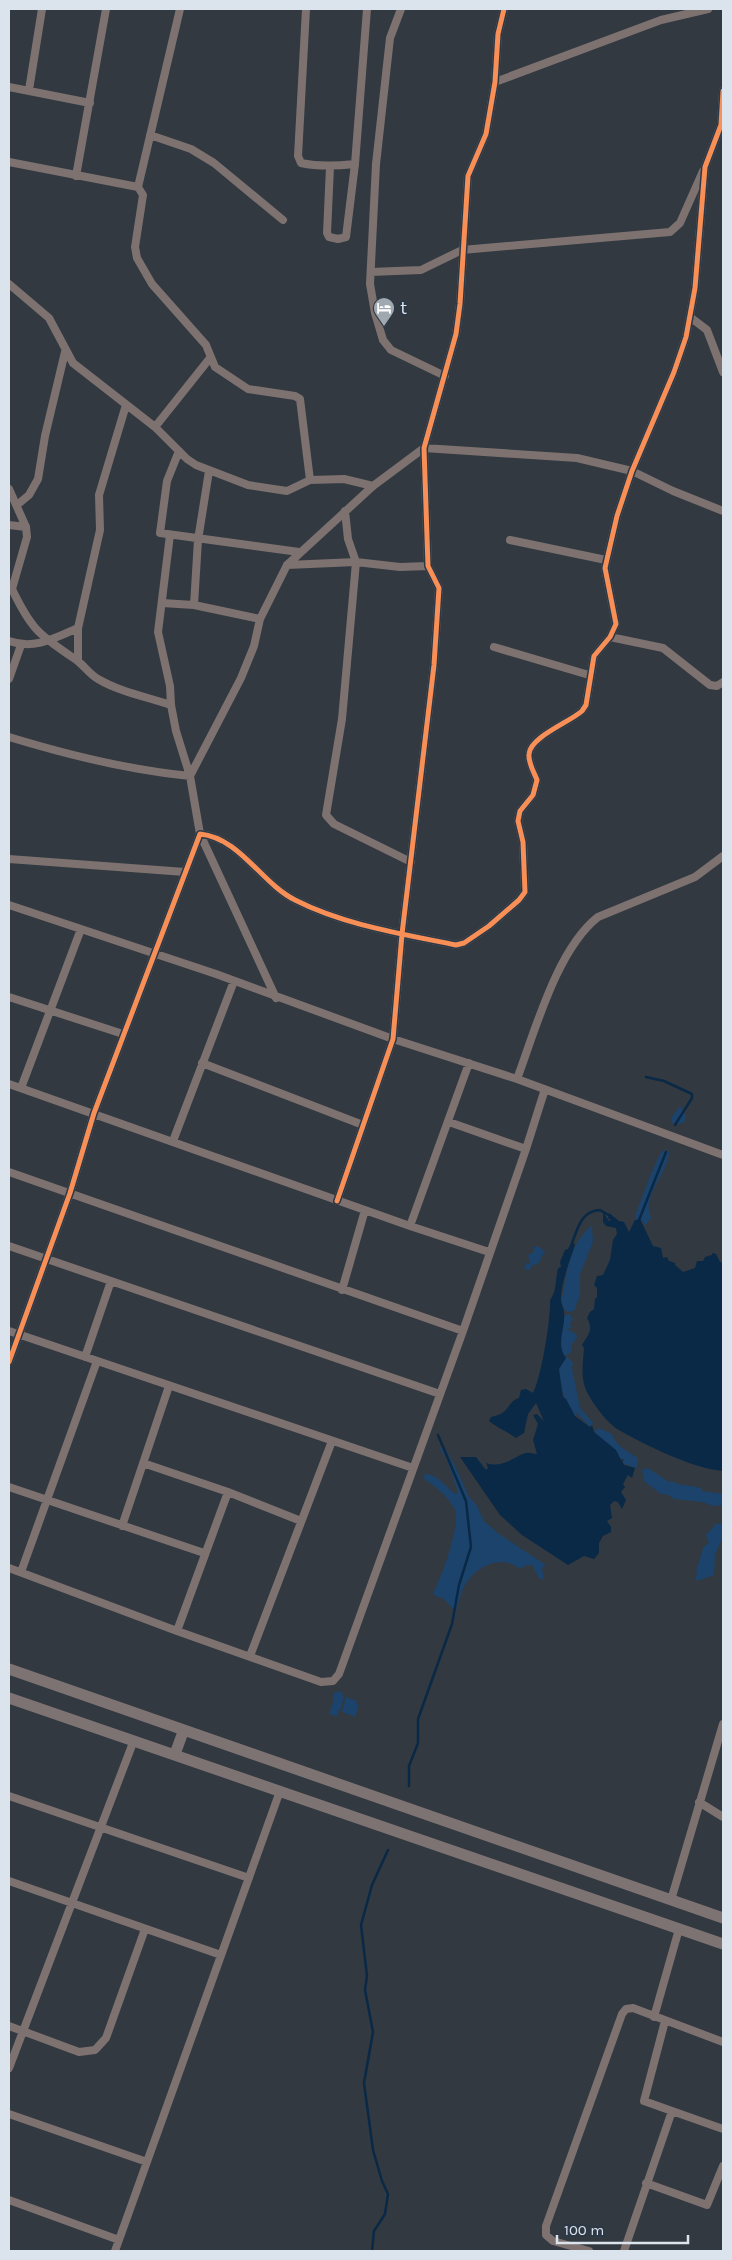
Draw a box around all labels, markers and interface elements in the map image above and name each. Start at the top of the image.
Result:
hotel icon: t [372,296,396,327]
place label: t [400,297,407,319]
scale bar [557,2212,688,2244]
text: 100 m [564,2221,604,2239]

